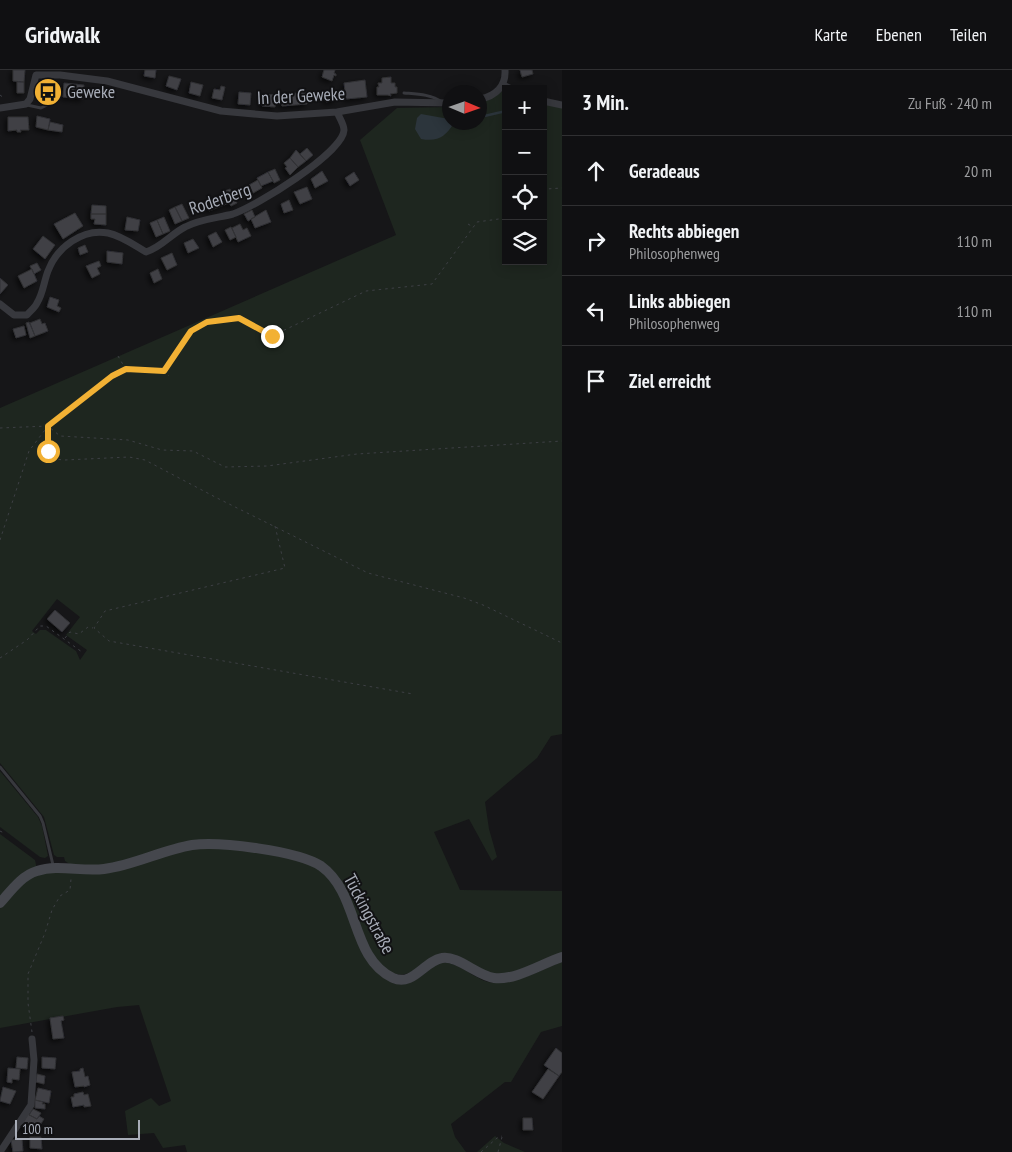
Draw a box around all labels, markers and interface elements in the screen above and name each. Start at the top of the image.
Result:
text: Gridwalk [25,19,100,50]
text: Karte [814,23,848,46]
text: Ebenen [876,23,922,46]
text: Teilen [950,23,987,46]
bus stop icon: Geweke [33,77,63,107]
place label: Geweke [67,80,115,103]
street label: In der Geweke [256,82,346,109]
north arrow [442,85,487,130]
map controls [502,85,547,265]
button: + [502,85,547,130]
text: 3 Min. [582,89,629,116]
text: Zu Fuß · 240 m [908,93,992,113]
button: − [502,130,547,175]
icon: ahead [582,157,610,185]
text: Geradeaus [629,159,700,183]
text: 20 m [964,161,992,181]
button: locate [502,175,547,220]
street label: Roderberg [186,177,254,220]
text: Rechts abbiegen [629,219,739,243]
button: layers [502,220,547,265]
icon: right [582,227,610,255]
text: 110 m [957,231,992,251]
text: Philosophenweg [629,243,720,263]
text: Links abbiegen [629,289,730,313]
icon: left [582,297,610,325]
text: 110 m [957,301,992,321]
text: Philosophenweg [629,313,720,333]
route end [261,325,284,348]
icon: arrive [582,367,610,395]
text: Ziel erreicht [629,369,711,393]
route start [37,440,60,463]
street label: Tückingstraße [339,870,400,958]
scale bar [15,1117,140,1140]
text: 100 m [22,1120,53,1138]

